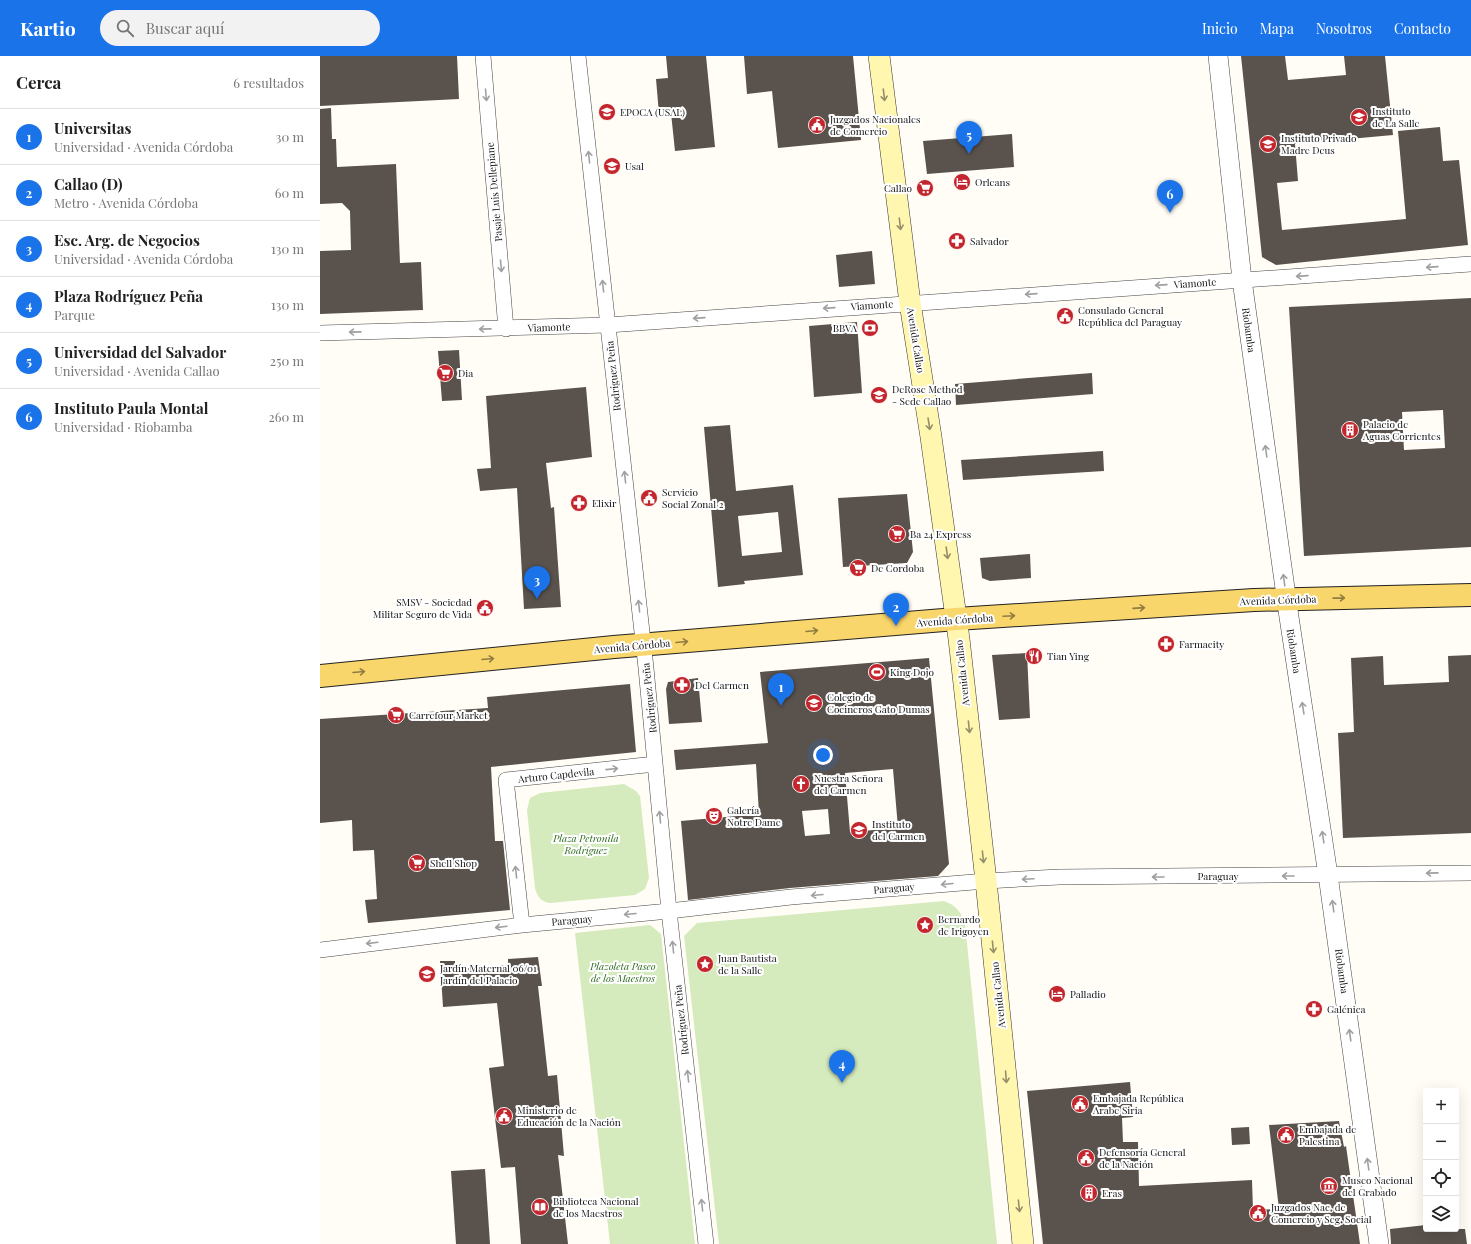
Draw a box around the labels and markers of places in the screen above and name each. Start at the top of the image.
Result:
school or university icon: EPOCA (USAL) [597,102,617,122]
place label: Instituto de La Salle [1372,104,1420,130]
place label: EPOCA (USAL) [620,105,685,119]
school or university icon: Instituto de La Salle [1349,107,1369,127]
place label: Juzgados Nacionales de Comercio [829,112,920,138]
public building icon: Juzgados Nacionales de Comercio [807,115,827,135]
pin: 5 [956,121,982,154]
place label: Instituto Privado Madre Deus [1281,131,1357,157]
school or university icon: Instituto Privado Madre Deus [1258,134,1278,154]
school or university icon: Usal [602,156,622,176]
place label: Usal [625,159,644,173]
hotel icon: Orleans [952,172,972,192]
place label: Orleans [975,175,1010,189]
supermarket icon: Callao [915,178,935,198]
pin: 6 [1157,180,1183,213]
place label: Callao [884,181,913,195]
pharmacy icon: Salvador [947,231,967,251]
place label: Salvador [970,234,1009,248]
place label: Consulado General República del Paraguay [1078,303,1182,329]
public building icon: Consulado General República del Paraguay [1055,306,1075,326]
bank icon: BBVA [860,318,880,338]
place label: BBVA [833,321,858,335]
supermarket icon: Dia [435,363,455,383]
place label: Dia [458,366,473,380]
place label: DeRose Method - Sede Callao [892,382,963,408]
school or university icon: DeRose Method - Sede Callao [869,385,889,405]
place label: Palacio de Aguas Corrientes [1362,417,1441,443]
building icon: Palacio de Aguas Corrientes [1340,420,1360,440]
place label: Servicio Social Zonal 2 [662,485,724,511]
public building icon: Servicio Social Zonal 2 [639,488,659,508]
pharmacy icon: Elixir [569,493,589,513]
place label: Elixir [592,496,617,510]
supermarket icon: Ba 24 Express [887,524,907,544]
place label: Ba 24 Express [910,527,971,541]
supermarket icon: De Cordoba [848,558,868,578]
place label: De Cordoba [871,561,924,575]
pin: 3 [524,566,550,599]
pin: 2 [883,593,909,626]
place label: SMSV - Sociedad Militar Seguro de Vida [373,595,472,621]
public building icon: SMSV - Sociedad Militar Seguro de Vida [475,598,495,618]
pharmacy icon: Farmacity [1156,634,1176,654]
place label: Farmacity [1179,637,1224,651]
restaurant icon: Tian Ying [1024,646,1044,666]
place label: Tian Ying [1047,649,1090,663]
sports icon: King Dojo [867,662,887,682]
place label: King Dojo [890,665,934,679]
pin: 1 [768,673,794,706]
pharmacy icon: Del Carmen [672,675,692,695]
place label: Del Carmen [695,678,749,692]
place label: Colegio de Cocineros Gato Dumas [827,690,930,716]
school or university icon: Colegio de Cocineros Gato Dumas [804,693,824,713]
supermarket icon: Carrefour Market [386,705,406,725]
place label: Carrefour Market [409,708,488,722]
place label: Nuestra Señora del Carmen [814,771,883,797]
church icon: Nuestra Señora del Carmen [791,774,811,794]
place label: Galería Notre Dame [727,803,781,829]
theatre icon: Galería Notre Dame [704,806,724,826]
place label: Instituto del Carmen [872,817,924,843]
school or university icon: Instituto del Carmen [849,820,869,840]
supermarket icon: Shell Shop [407,853,427,873]
place label: Shell Shop [430,856,477,870]
place label: Bernardo de Irigoyen [938,912,989,938]
place icon: Bernardo de Irigoyen [915,915,935,935]
place label: Juan Bautista de la Salle [717,951,777,977]
place icon: Juan Bautista de la Salle [695,954,715,974]
place label: Jardín Maternal 06/01 Jardín del Palacio [439,961,537,987]
school or university icon: Jardín Maternal 06/01 Jardín del Palacio [417,964,437,984]
hotel icon: Palladio [1047,984,1067,1004]
place label: Palladio [1070,987,1106,1001]
pharmacy icon: Galénica [1304,999,1324,1019]
place label: Galénica [1327,1002,1366,1016]
pin: 4 [829,1050,855,1083]
place label: Embajada República Arabe Siria [1092,1091,1184,1117]
public building icon: Embajada República Arabe Siria [1070,1094,1090,1114]
place label: Ministerio de Educación de la Nación [517,1103,621,1129]
public building icon: Ministerio de Educación de la Nación [494,1106,514,1126]
place label: Embajada de Palestina [1299,1122,1356,1148]
public building icon: Embajada de Palestina [1276,1125,1296,1145]
place label: Defensoría General de la Nación [1099,1145,1186,1171]
public building icon: Defensoría General de la Nación [1076,1148,1096,1168]
place label: Museo Nacional del Grabado [1342,1173,1413,1199]
museum icon: Museo Nacional del Grabado [1319,1176,1339,1196]
building icon: Eras [1079,1183,1099,1203]
place label: Eras [1102,1186,1122,1200]
place label: Biblioteca Nacional de los Maestros [553,1194,639,1220]
library icon: Biblioteca Nacional de los Maestros [530,1197,550,1217]
place label: Juzgados Nac. de Comercio y Seg. Social [1270,1200,1372,1226]
public building icon: Juzgados Nac. de Comercio y Seg. Social [1248,1203,1268,1223]

